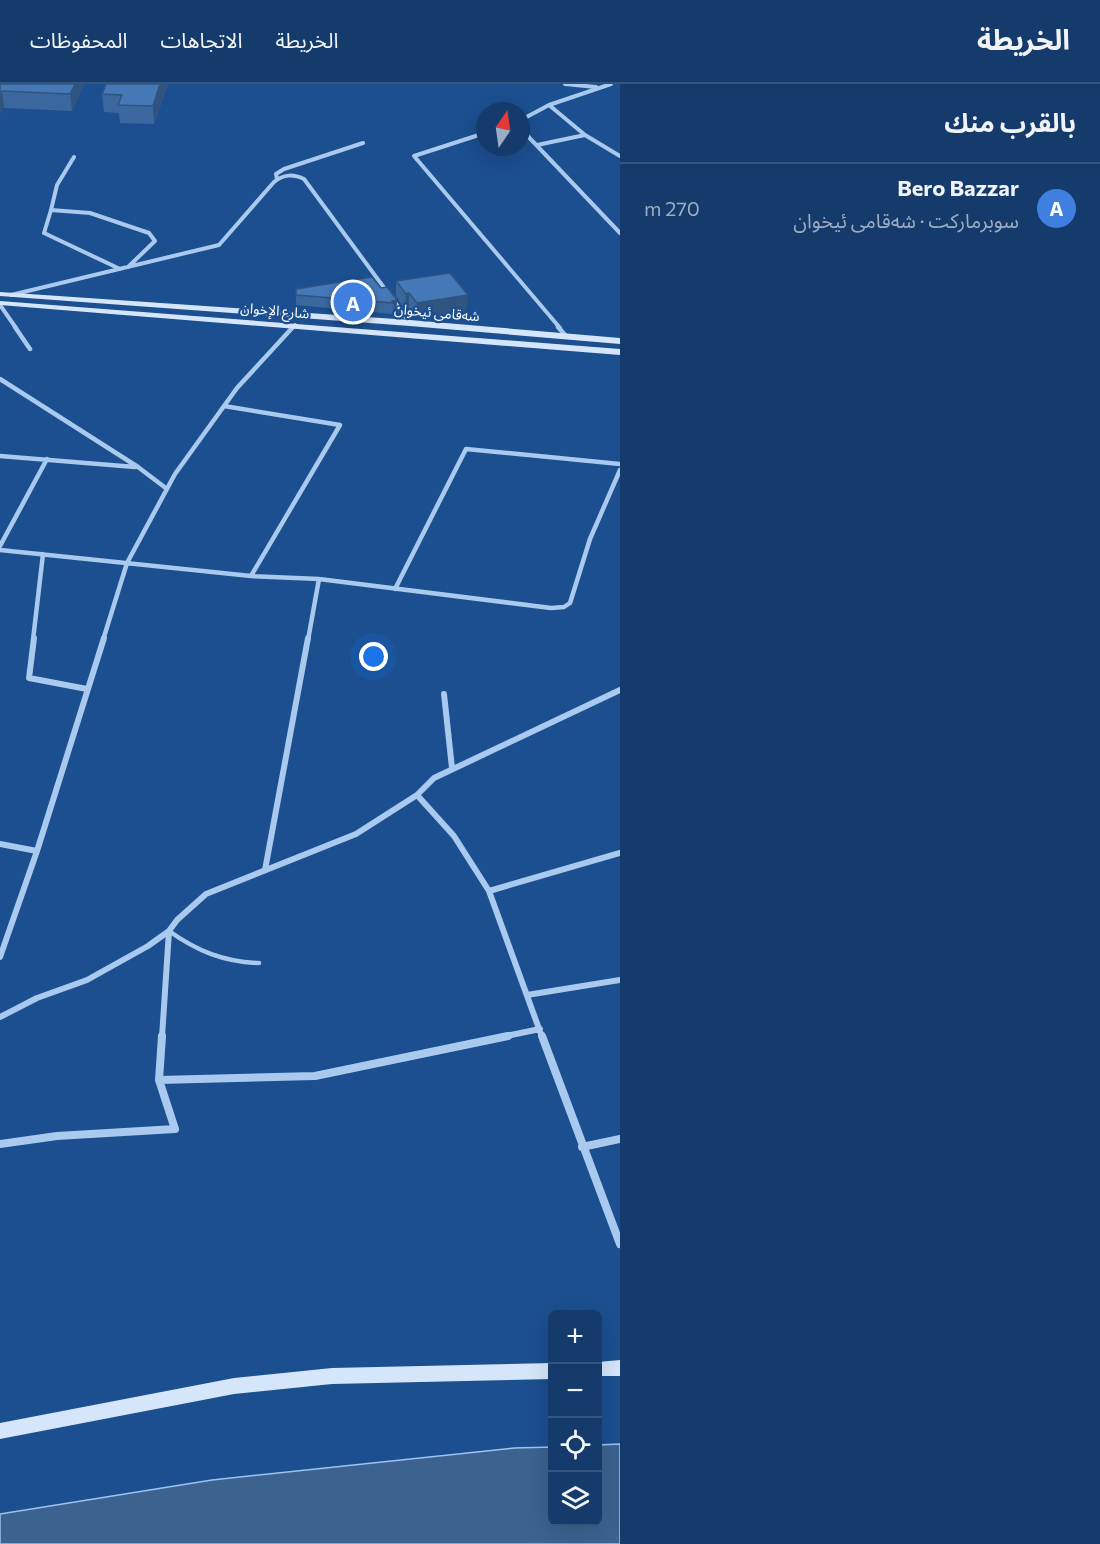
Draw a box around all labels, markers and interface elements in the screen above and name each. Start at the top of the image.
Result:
text: الخريطة [977,22,1070,56]
text: المحفوظات [30,27,127,52]
text: الاتجاهات [160,27,242,52]
text: الخريطة [275,27,338,52]
north arrow [476,102,530,156]
text: بالقرب منك [944,106,1076,137]
text: Bero Bazzar [897,174,1019,201]
text: 270 m [644,196,700,220]
text: A [1049,196,1064,220]
text: سوبرماركت · شەقامی ئیخوان [793,208,1019,232]
pin: A [334,280,372,324]
street label: شارع الإخوان [240,299,310,324]
street label: شەقامی ئیخوان [393,300,481,325]
your location [359,642,388,671]
map controls [548,1310,602,1526]
button: + [548,1310,602,1364]
button: − [548,1364,602,1418]
button: locate [548,1418,602,1472]
button: layers [548,1472,602,1526]

